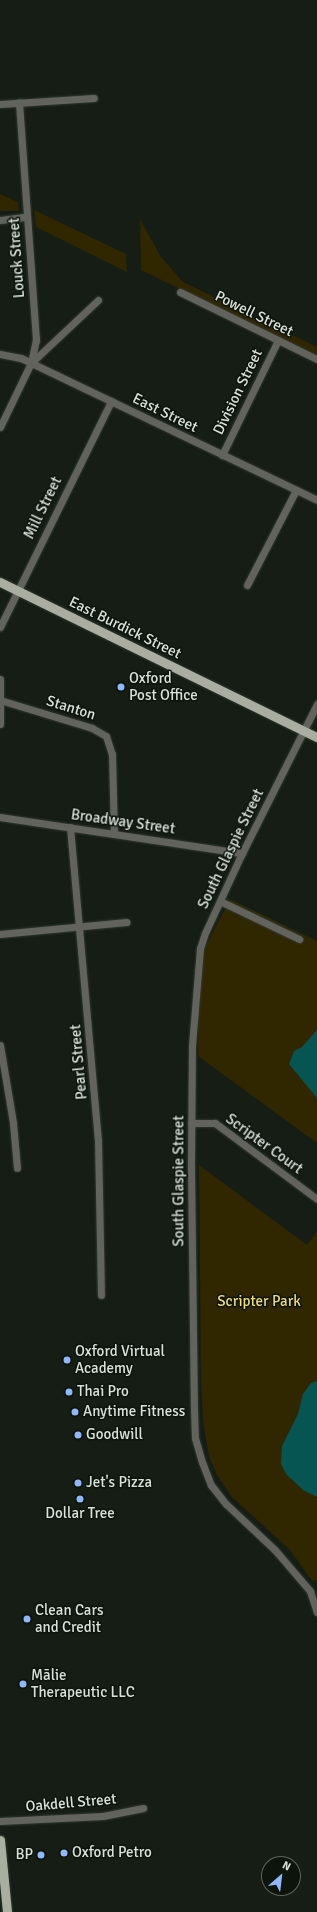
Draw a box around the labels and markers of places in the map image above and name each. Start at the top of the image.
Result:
place label: Oxford Post Office [129,669,198,704]
marker: Oxford Post Office [116,682,126,692]
place label: Oxford Virtual Academy [75,1342,165,1377]
marker: Oxford Virtual Academy [62,1355,72,1365]
place label: Thai Pro [77,1383,129,1401]
marker: Thai Pro [64,1387,74,1397]
place label: Anytime Fitness [83,1403,185,1421]
marker: Anytime Fitness [70,1407,80,1417]
place label: Goodwill [86,1426,143,1444]
marker: Goodwill [73,1430,83,1440]
place label: Jet's Pizza [86,1474,152,1492]
marker: Jet's Pizza [73,1478,83,1488]
marker: Dollar Tree [75,1494,85,1504]
place label: Dollar Tree [45,1505,115,1523]
place label: Clean Cars and Credit [35,1601,104,1636]
marker: Clean Cars and Credit [22,1614,32,1624]
place label: Mālie Therapeutic LLC [31,1666,135,1701]
marker: Mālie Therapeutic LLC [18,1679,28,1689]
place label: Oxford Petro [72,1844,152,1862]
place label: BP [15,1846,33,1864]
marker: Oxford Petro [59,1848,69,1858]
marker: BP [36,1850,46,1860]

